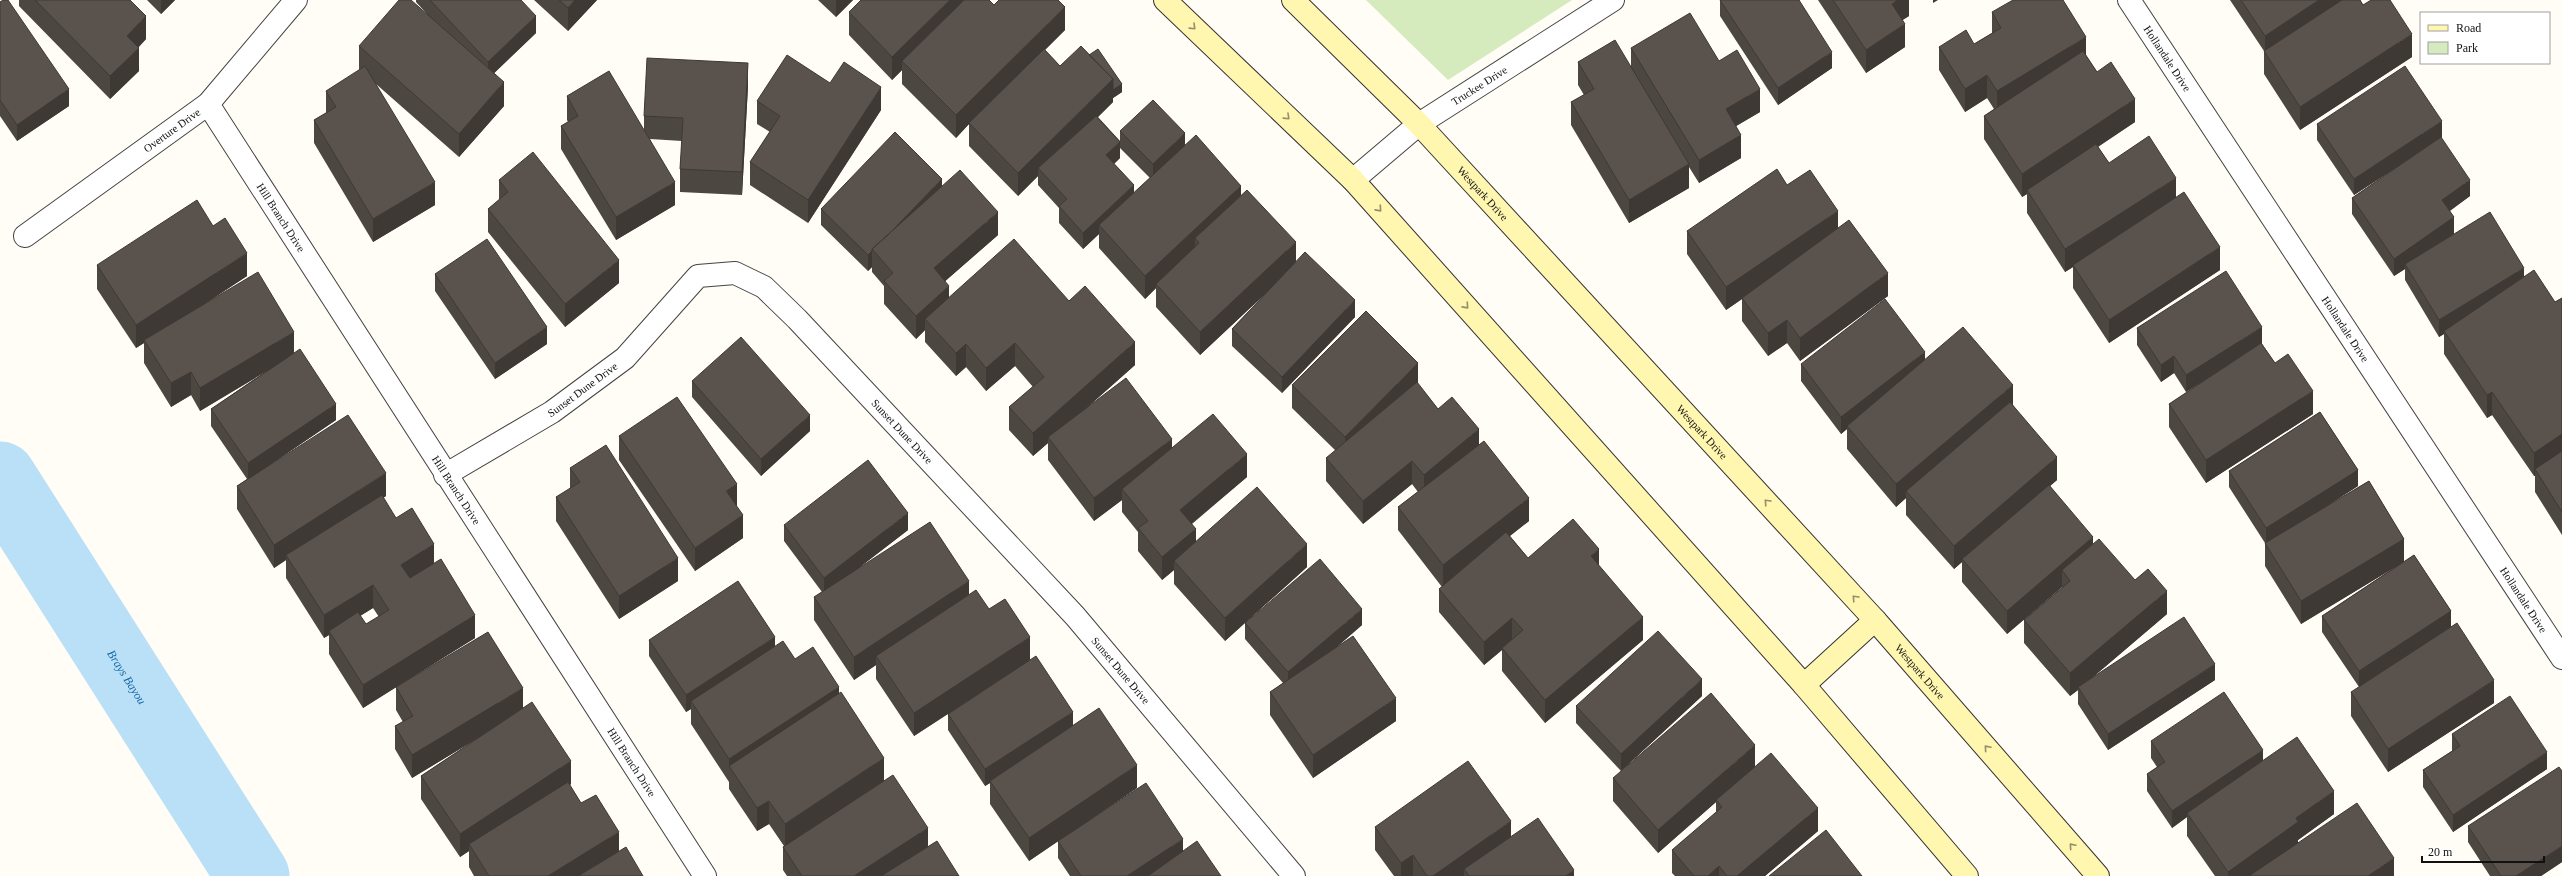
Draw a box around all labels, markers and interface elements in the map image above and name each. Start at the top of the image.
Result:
legend [2420,12,2550,64]
text: Road [2456,21,2481,35]
one-way arrow [1188,22,1196,30]
street label: Hollandale Drive [2142,23,2193,94]
text: Park [2456,41,2478,55]
street label: Truckee Drive [1449,63,1509,108]
street label: Overture Drive [141,106,203,155]
one-way arrow [1282,112,1290,120]
street label: Westpark Drive [1455,164,1511,223]
street label: Hill Branch Drive [255,181,308,254]
one-way arrow [1374,204,1381,211]
street label: Hollandale Drive [2320,294,2372,364]
one-way arrow [1461,301,1468,308]
street label: Sunset Dune Drive [545,360,620,419]
street label: Sunset Dune Drive [869,397,935,466]
street label: Westpark Drive [1674,402,1730,461]
street label: Hill Branch Drive [430,453,483,527]
one-way arrow [1764,499,1772,507]
street label: Hollandale Drive [2498,565,2550,635]
one-way arrow [1852,595,1860,603]
street label: Sunset Dune Drive [1089,635,1152,706]
street label: Westpark Drive [1893,642,1947,702]
water label: Brays Bayou [104,647,149,707]
street label: Hill Branch Drive [605,726,658,799]
one-way arrow [1985,746,1992,753]
scale bar [2422,838,2544,864]
one-way arrow [2070,844,2077,851]
text: 20 m [2428,845,2453,859]

